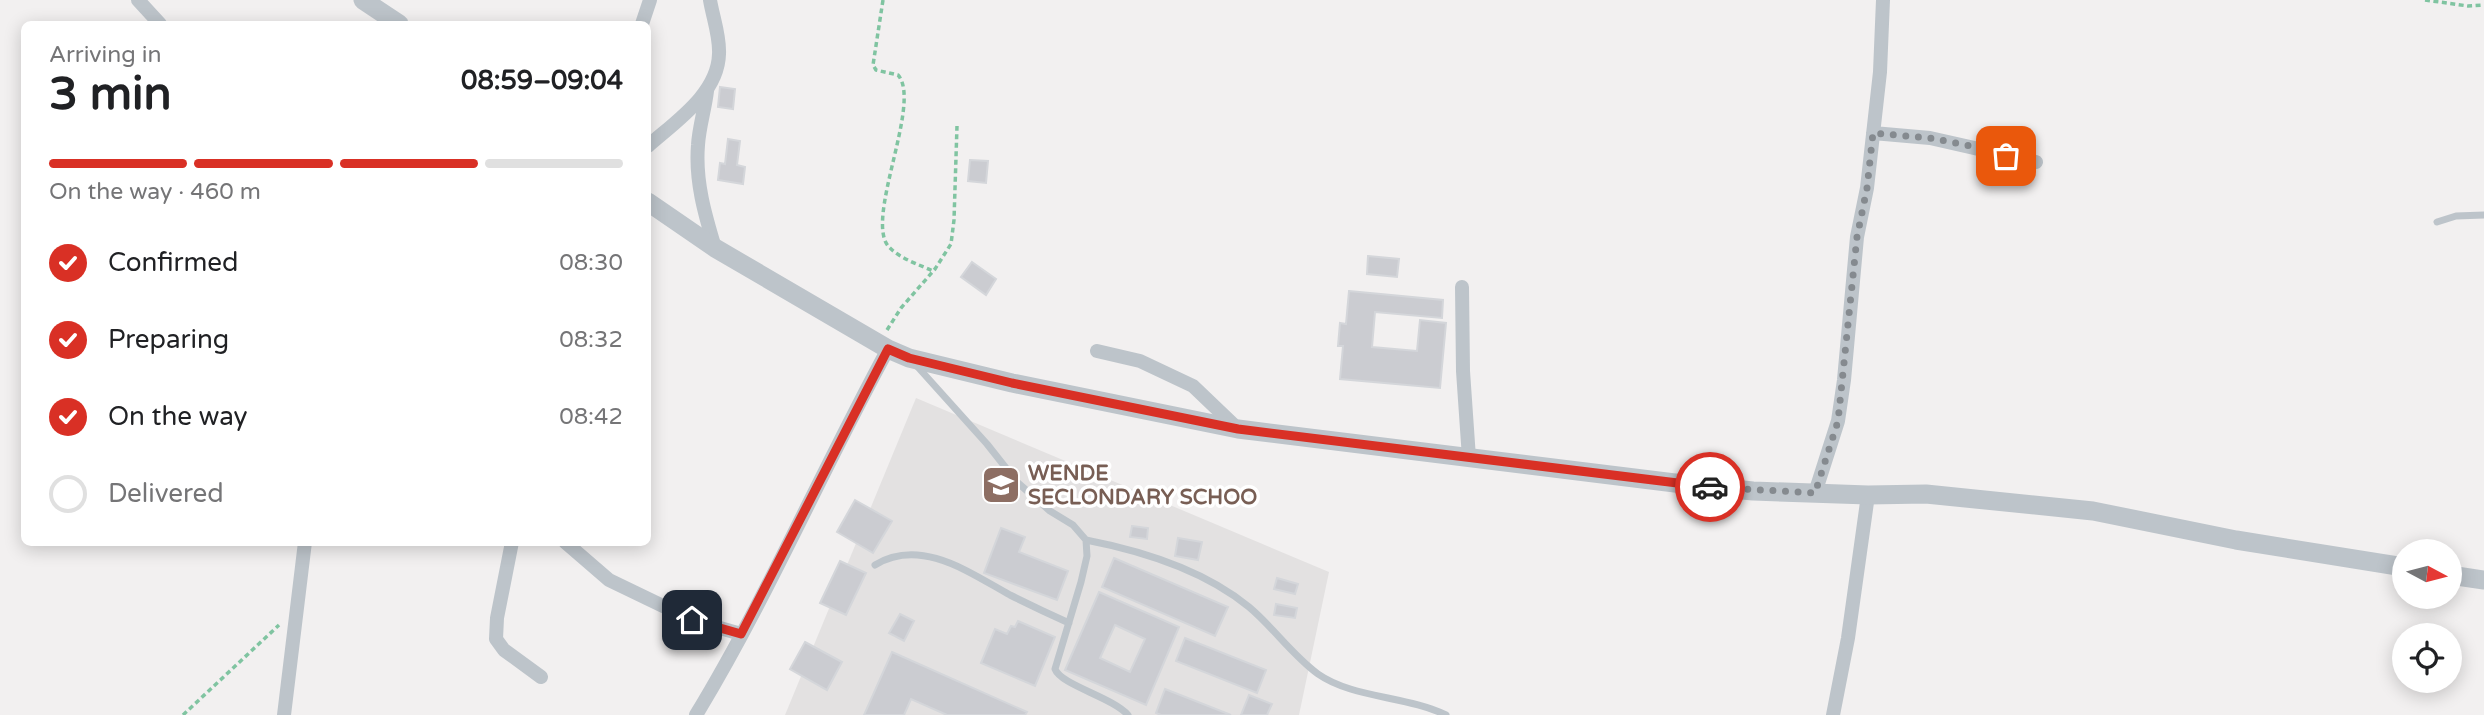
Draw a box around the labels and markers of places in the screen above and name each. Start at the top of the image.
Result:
pin [1976,126,2036,186]
place label: WENDE SECLONDARY SCHOO [1028,461,1257,510]
school or university icon: WENDE SECLONDARY SCHOO [980,464,1022,506]
pin [662,590,722,650]

